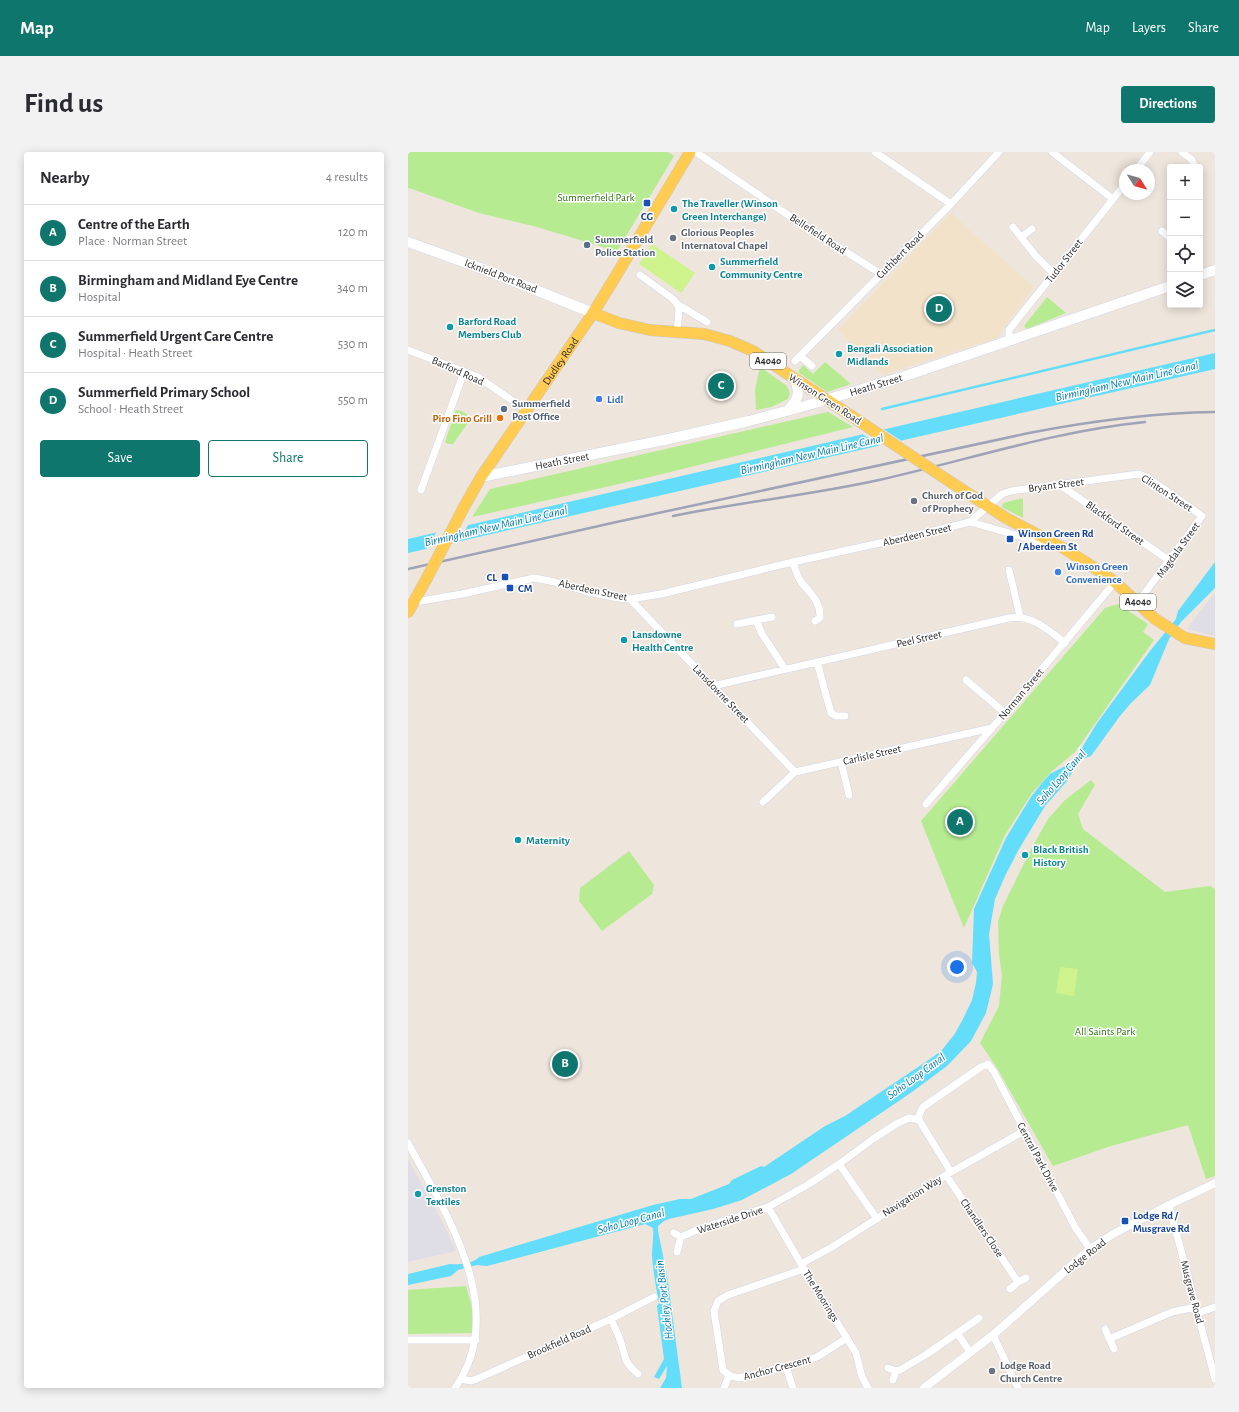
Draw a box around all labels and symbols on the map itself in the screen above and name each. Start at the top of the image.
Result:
north arrow [1119,164,1155,200]
park label: Summerfield Park [557,192,635,203]
marker: CG [642,198,652,208]
place label: The Traveller (Winson Green Interchange) [682,198,778,222]
marker: The Traveller (Winson Green Interchange) [669,204,679,214]
place label: CG [641,211,654,222]
street label: Bellefield Road [788,212,848,256]
place label: Glorious Peoples Internatoval Chapel [681,227,768,251]
street label: Cuthbert Road [874,229,926,281]
marker: Glorious Peoples Internatoval Chapel [668,233,678,243]
place label: Summerfield Police Station [595,234,655,258]
street label: Tudor Street [1044,237,1085,285]
marker: Summerfield Police Station [582,240,592,250]
place label: Summerfield Community Centre [720,256,803,280]
street label: Icknield Port Road [463,257,539,295]
marker: Summerfield Community Centre [707,262,717,272]
pin: D [926,294,952,324]
place label: Barford Road Members Club [458,316,522,340]
marker: Barford Road Members Club [445,322,455,332]
street label: Dudley Road [540,335,580,387]
place label: Bengali Association Midlands [847,343,933,367]
marker: Bengali Association Midlands [834,349,844,359]
road number: A4040 [750,353,786,369]
street label: Barford Road [430,355,486,387]
water label: Birmingham New Main Line Canal [1054,359,1200,403]
pin: C [708,371,734,401]
street label: Winson Green Road [787,371,864,427]
street label: Heath Street [848,372,904,398]
marker: Lidl [594,394,604,404]
place label: Lidl [607,394,623,405]
place label: Summerfield Post Office [512,398,571,422]
marker: Summerfield Post Office [499,404,509,414]
place label: Piro Fino Grill [432,413,492,424]
marker: Piro Fino Grill [495,413,505,423]
water label: Birmingham New Main Line Canal [739,432,885,476]
street label: Heath Street [534,450,590,472]
street label: Clinton Street [1139,472,1195,514]
street label: Bryant Street [1028,476,1085,494]
place label: Church of God of Prophecy [922,490,983,514]
marker: Church of God of Prophecy [909,496,919,506]
street label: Blackford Street [1084,499,1147,547]
water label: Birmingham New Main Line Canal [423,504,569,548]
street label: Magdala Street [1154,520,1202,580]
street label: Aberdeen Street [882,522,953,548]
place label: Winson Green Rd / Aberdeen St [1017,528,1094,552]
marker: Winson Green Rd / Aberdeen St [1005,534,1015,544]
place label: Winson Green Convenience [1066,561,1128,585]
marker: Winson Green Convenience [1053,567,1063,577]
place label: CL [487,572,497,583]
marker: CL [500,572,510,582]
street label: Aberdeen Street [558,577,629,603]
marker: CM [505,583,515,593]
place label: CM [518,583,533,594]
road number: A4040 [1120,594,1156,610]
street label: Peel Street [895,628,943,650]
place label: Lansdowne Health Centre [632,629,693,653]
marker: Lansdowne Health Centre [619,635,629,645]
street label: Lansdowne Street [691,663,752,726]
street label: Norman Street [996,666,1046,722]
street label: Carlisle Street [842,743,903,767]
water label: Soho Loop Canal [1034,747,1089,808]
pin: A [947,807,973,837]
marker: Maternity [513,835,523,845]
place label: Maternity [526,835,570,846]
place label: Black British History [1033,844,1089,868]
marker: Black British History [1020,850,1030,860]
your location [947,957,967,977]
park label: All Saints Park [1075,1026,1135,1037]
pin: B [552,1049,578,1079]
water label: Soho Loop Canal [885,1051,948,1102]
street label: Central Park Drive [1015,1121,1061,1193]
street label: Navigation Way [880,1173,944,1219]
place label: Grenston Textiles [426,1183,466,1207]
marker: Grenston Textiles [413,1189,423,1199]
street label: Chandlers Close [958,1197,1006,1259]
street label: Waterside Drive [696,1204,764,1236]
water label: Soho Loop Canal [596,1206,666,1237]
place label: Lodge Rd / Musgrave Rd [1133,1210,1190,1234]
marker: Lodge Rd / Musgrave Rd [1120,1216,1130,1226]
street label: Lodge Road [1062,1236,1108,1276]
street label: Musgrave Road [1178,1259,1206,1325]
water label: Hockley Port Basin [653,1260,675,1340]
street label: The Moorings [801,1268,841,1324]
street label: Brookfield Road [525,1323,593,1361]
street label: Anchor Crescent [742,1354,812,1382]
place label: Lodge Road Church Centre [1000,1360,1062,1384]
marker: Lodge Road Church Centre [987,1366,997,1376]

